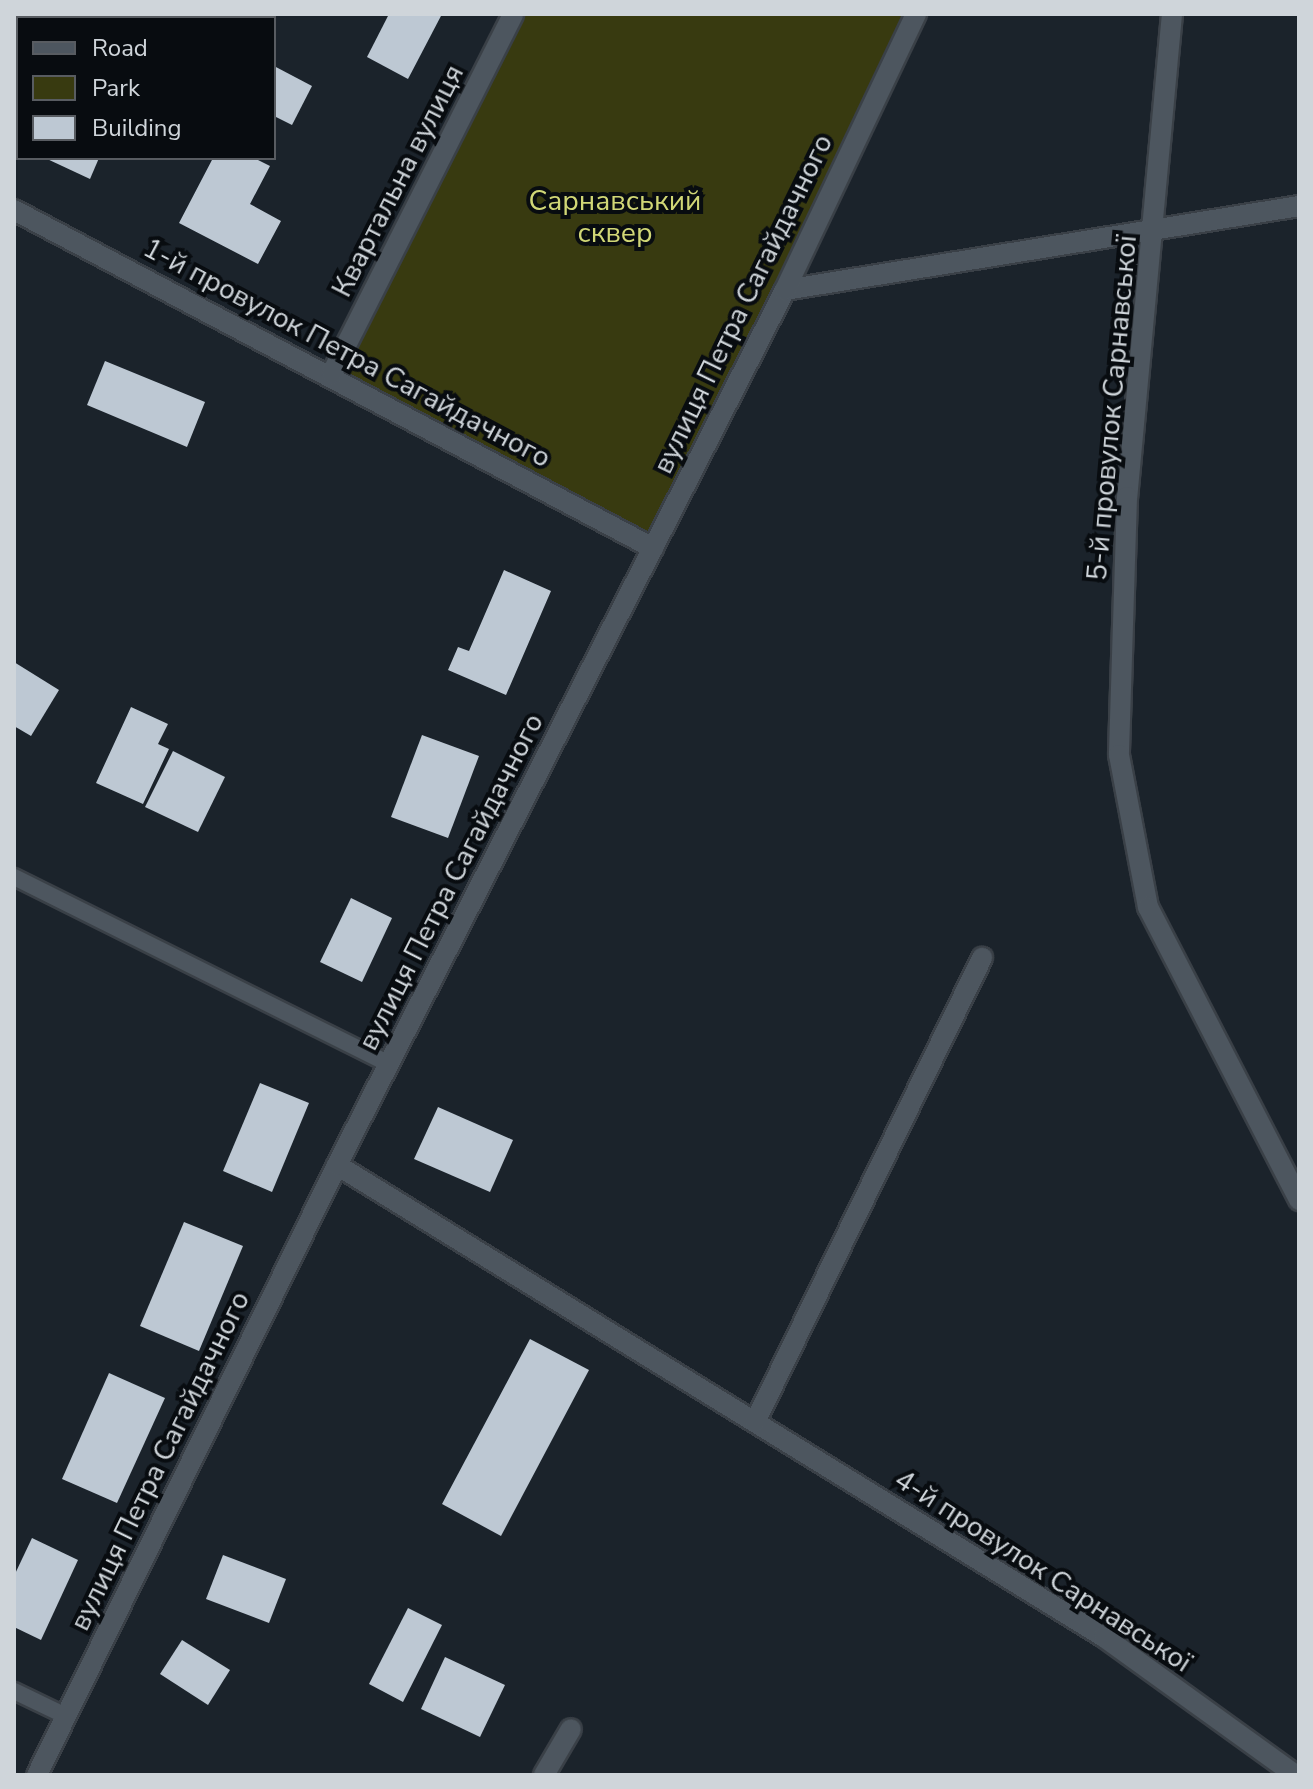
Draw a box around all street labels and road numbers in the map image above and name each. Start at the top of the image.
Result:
street label: Квартальна вулиця [325,59,471,303]
street label: вулиця Петра Сагайдачного [646,129,840,479]
street label: 1-й провулок Петра Сагайдачного [138,231,556,475]
street label: 5-й провулок Сарнавської [1080,234,1144,582]
street label: вулиця Петра Сагайдачного [351,708,551,1056]
street label: вулиця Петра Сагайдачного [63,1286,257,1636]
street label: 4-й провулок Сарнавської [888,1462,1198,1680]

